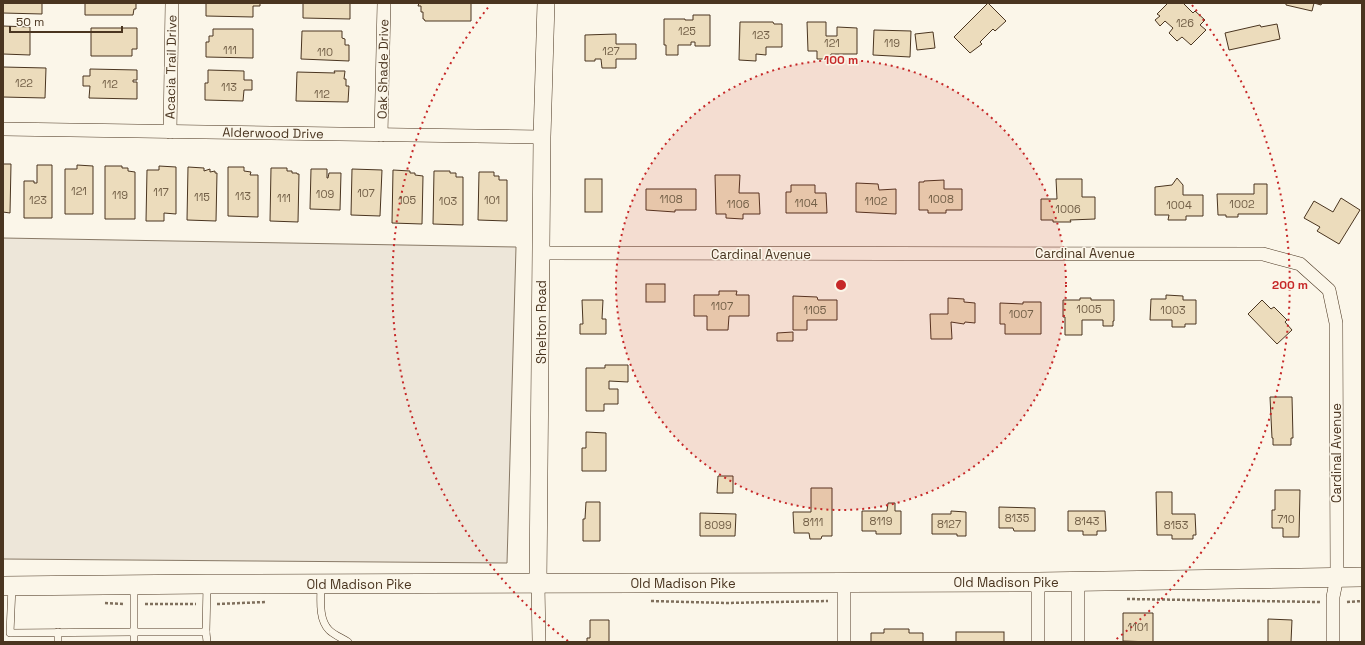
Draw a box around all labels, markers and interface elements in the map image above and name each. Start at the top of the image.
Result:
scale bar [10,8,122,34]
text: 50 m [16,14,44,30]
street label: Acacia Trail Drive [162,15,180,119]
house number: 126 [1176,16,1194,30]
street label: Oak Shade Drive [374,19,392,119]
house number: 125 [678,24,696,38]
house number: 123 [752,28,770,42]
house number: 121 [824,36,840,50]
house number: 119 [884,36,900,50]
house number: 111 [223,43,237,57]
house number: 127 [602,44,620,58]
house number: 110 [317,45,333,59]
text: 100 m [824,52,858,68]
house number: 122 [15,76,33,90]
house number: 112 [102,77,118,91]
house number: 113 [221,80,237,94]
house number: 112 [314,87,330,101]
street label: Alderwood Drive [222,124,324,142]
house number: 121 [71,184,87,198]
house number: 117 [153,185,169,199]
house number: 107 [357,186,375,200]
house number: 109 [316,187,334,201]
house number: 119 [112,188,128,202]
house number: 113 [235,189,251,203]
house number: 115 [194,190,210,204]
house number: 111 [277,191,291,205]
house number: 1108 [659,192,683,206]
house number: 1008 [928,192,954,206]
house number: 123 [29,193,47,207]
house number: 105 [398,193,417,207]
house number: 101 [484,193,500,207]
house number: 103 [439,194,458,208]
house number: 1102 [865,194,888,208]
house number: 1104 [794,196,818,210]
house number: 1106 [727,197,750,211]
house number: 1002 [1229,197,1255,211]
house number: 1004 [1166,198,1192,212]
house number: 1006 [1055,202,1081,216]
street label: Cardinal Avenue [1035,245,1135,262]
street label: Cardinal Avenue [711,246,811,263]
text: 200 m [1272,277,1308,293]
centre of rings [834,278,848,292]
street label: Shelton Road [533,280,550,364]
house number: 1107 [711,299,733,313]
house number: 1005 [1076,302,1102,316]
house number: 1105 [804,303,827,317]
house number: 1003 [1160,303,1186,317]
house number: 1007 [1009,307,1033,321]
street label: Cardinal Avenue [1328,403,1345,503]
house number: 8135 [1005,511,1030,525]
house number: 710 [1277,512,1295,526]
house number: 8119 [870,514,893,528]
house number: 8143 [1075,514,1100,528]
house number: 8111 [803,515,823,529]
house number: 8127 [937,517,961,531]
house number: 8099 [704,518,732,532]
house number: 8153 [1164,518,1189,532]
street label: Old Madison Pike [953,574,1059,591]
street label: Old Madison Pike [630,575,736,592]
street label: Old Madison Pike [306,576,412,593]
house number: 1101 [1128,620,1148,634]

